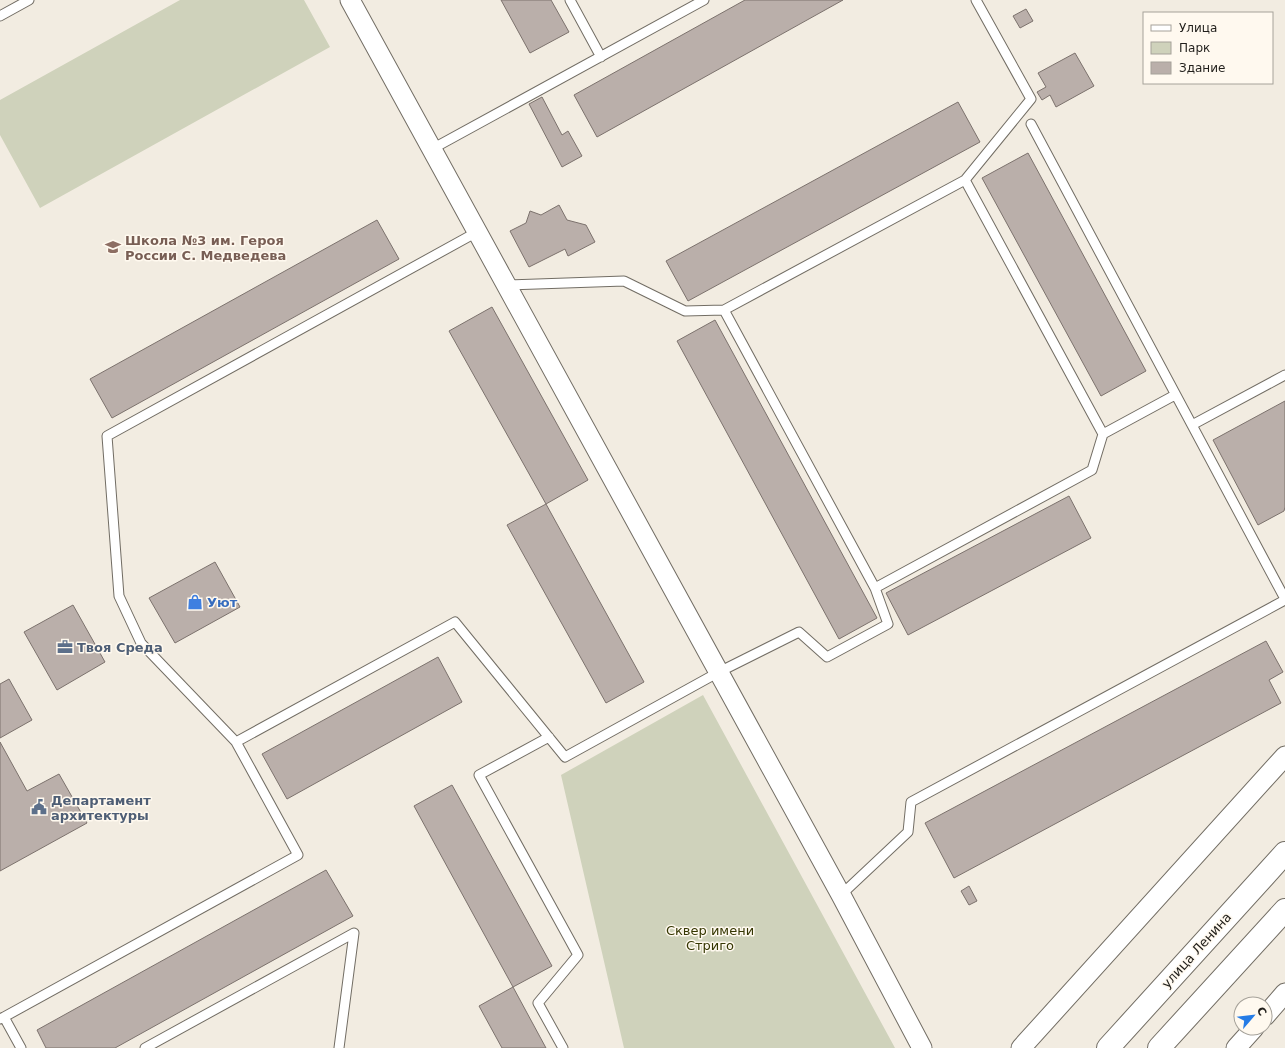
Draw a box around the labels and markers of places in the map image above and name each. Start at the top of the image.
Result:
place label: Школа №3 им. Героя России С. Медведева [125,233,286,263]
school or university icon: Школа №3 им. Героя России С. Медведева [104,238,122,256]
shop icon: Уют [186,593,204,611]
place label: Уют [207,595,238,610]
office icon: Твоя Среда [56,638,74,656]
place label: Твоя Среда [77,640,163,655]
place label: Департамент архитектуры [51,793,151,823]
public building icon: Департамент архитектуры [30,798,48,816]

